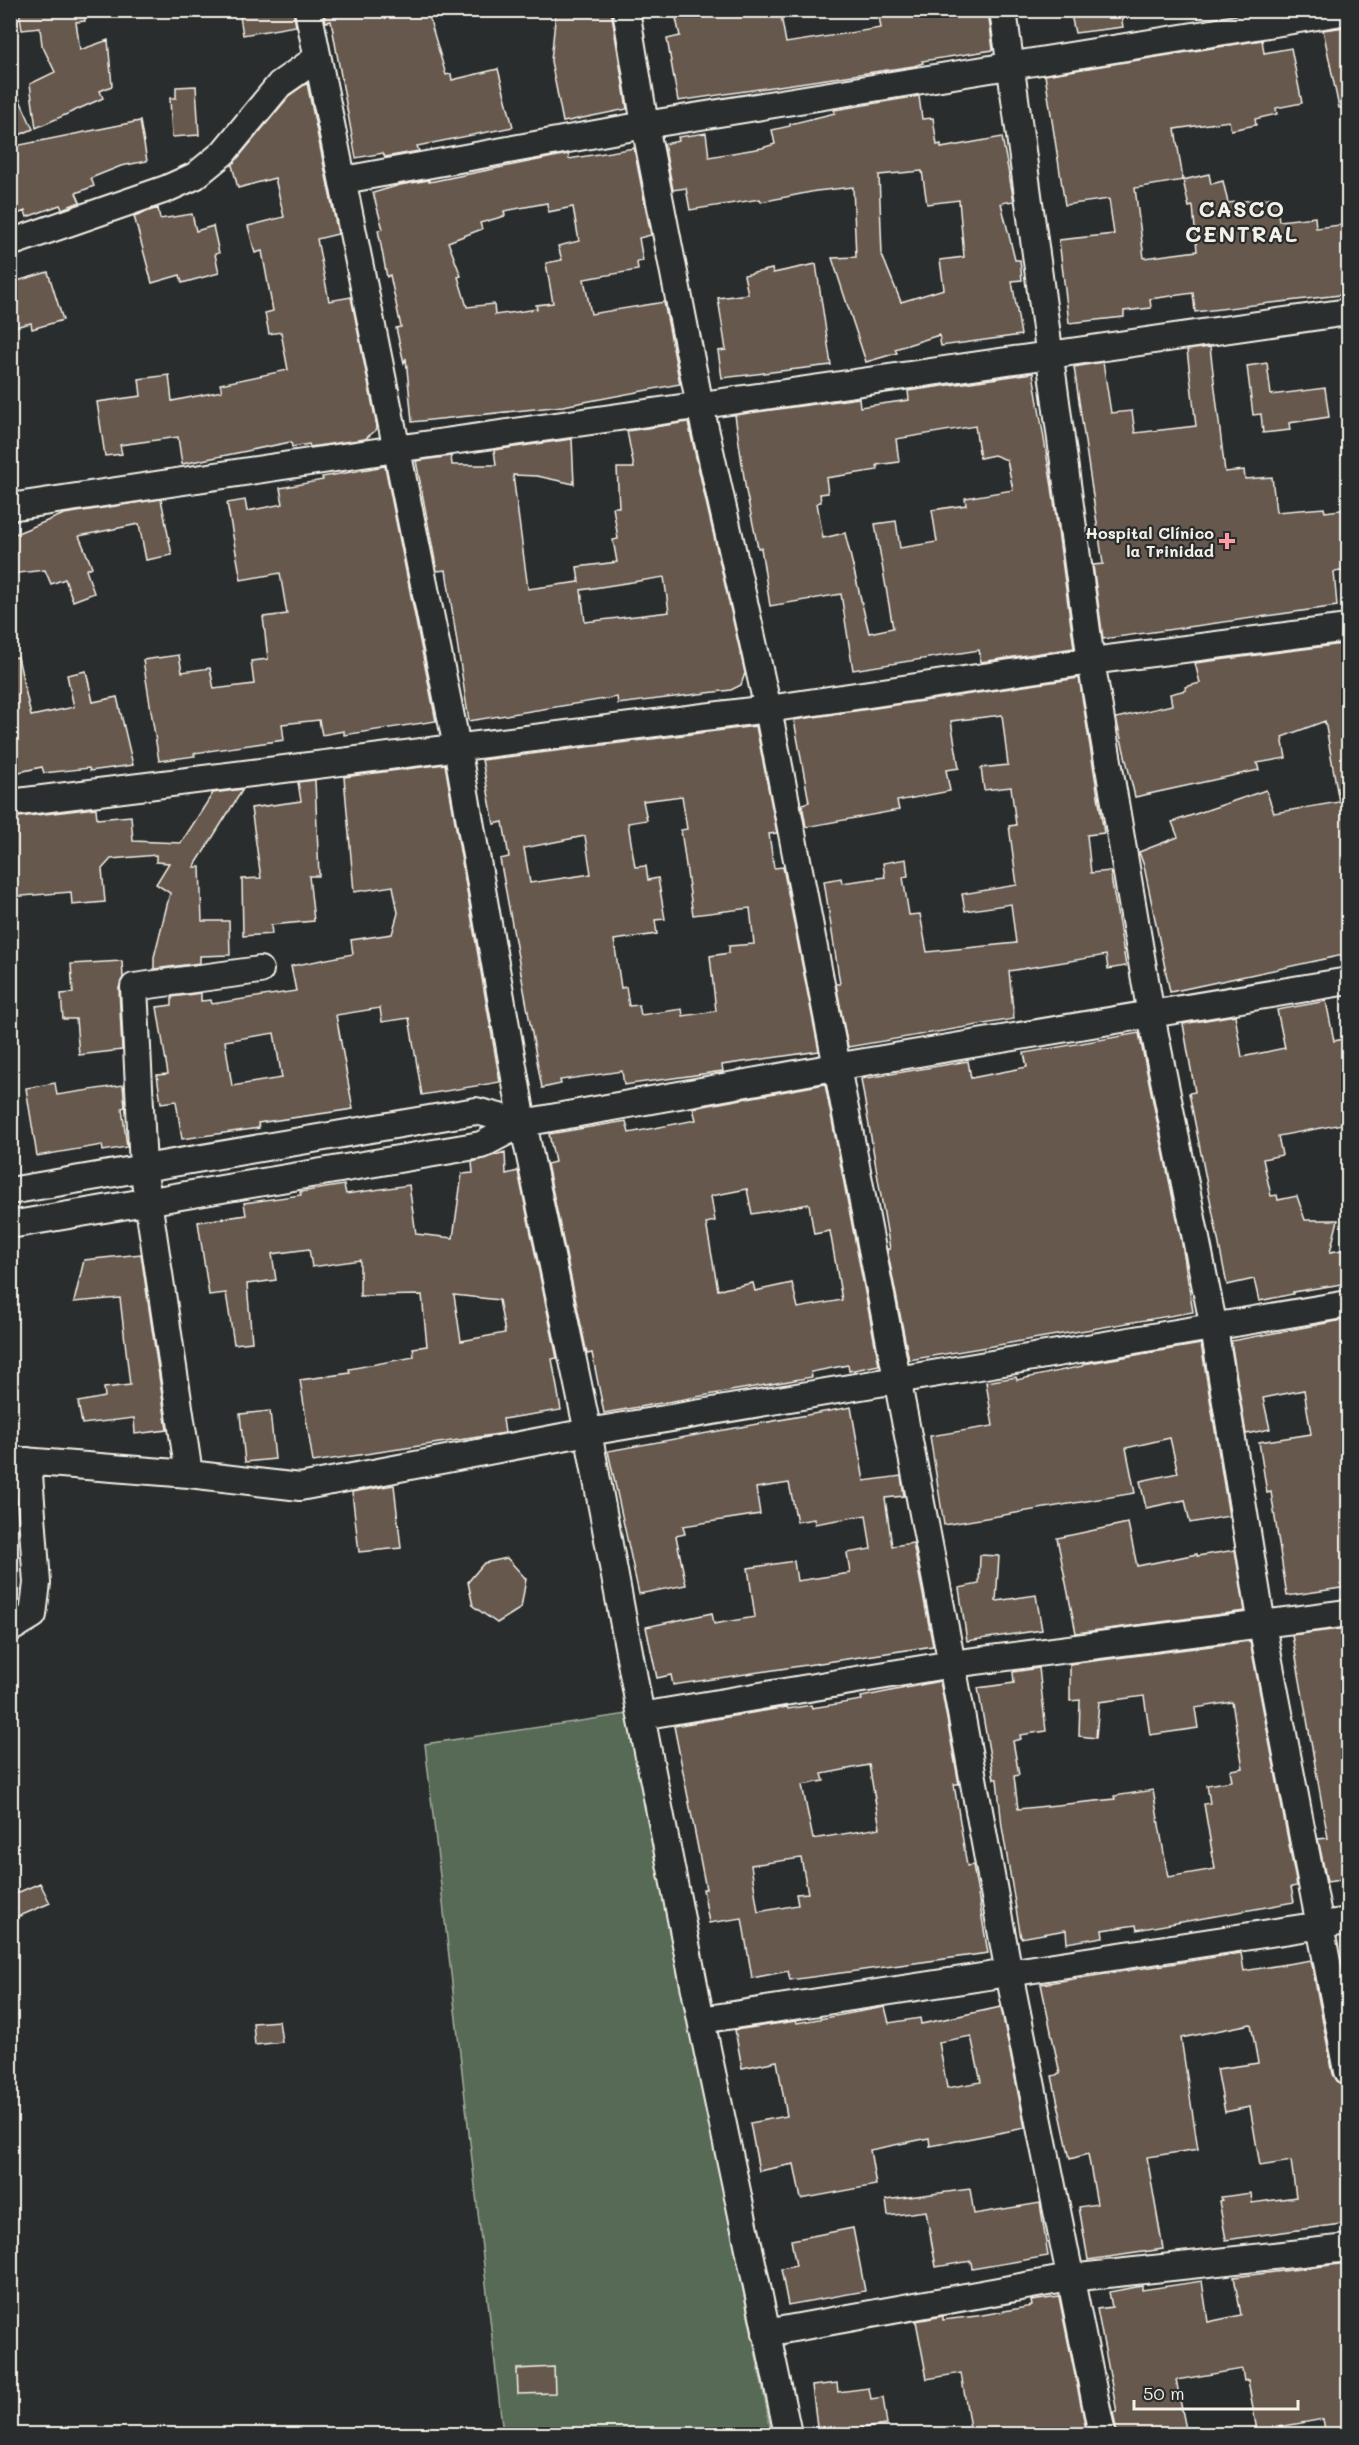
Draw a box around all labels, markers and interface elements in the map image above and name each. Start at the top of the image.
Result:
district label: CASCO CENTRAL [1185,194,1299,248]
place label: Hospital Clínico la Trinidad [1085,522,1214,561]
marker: Hospital Clínico la Trinidad [1218,532,1236,550]
scale bar [1134,2373,1298,2411]
text: 50 m [1143,2381,1185,2405]

